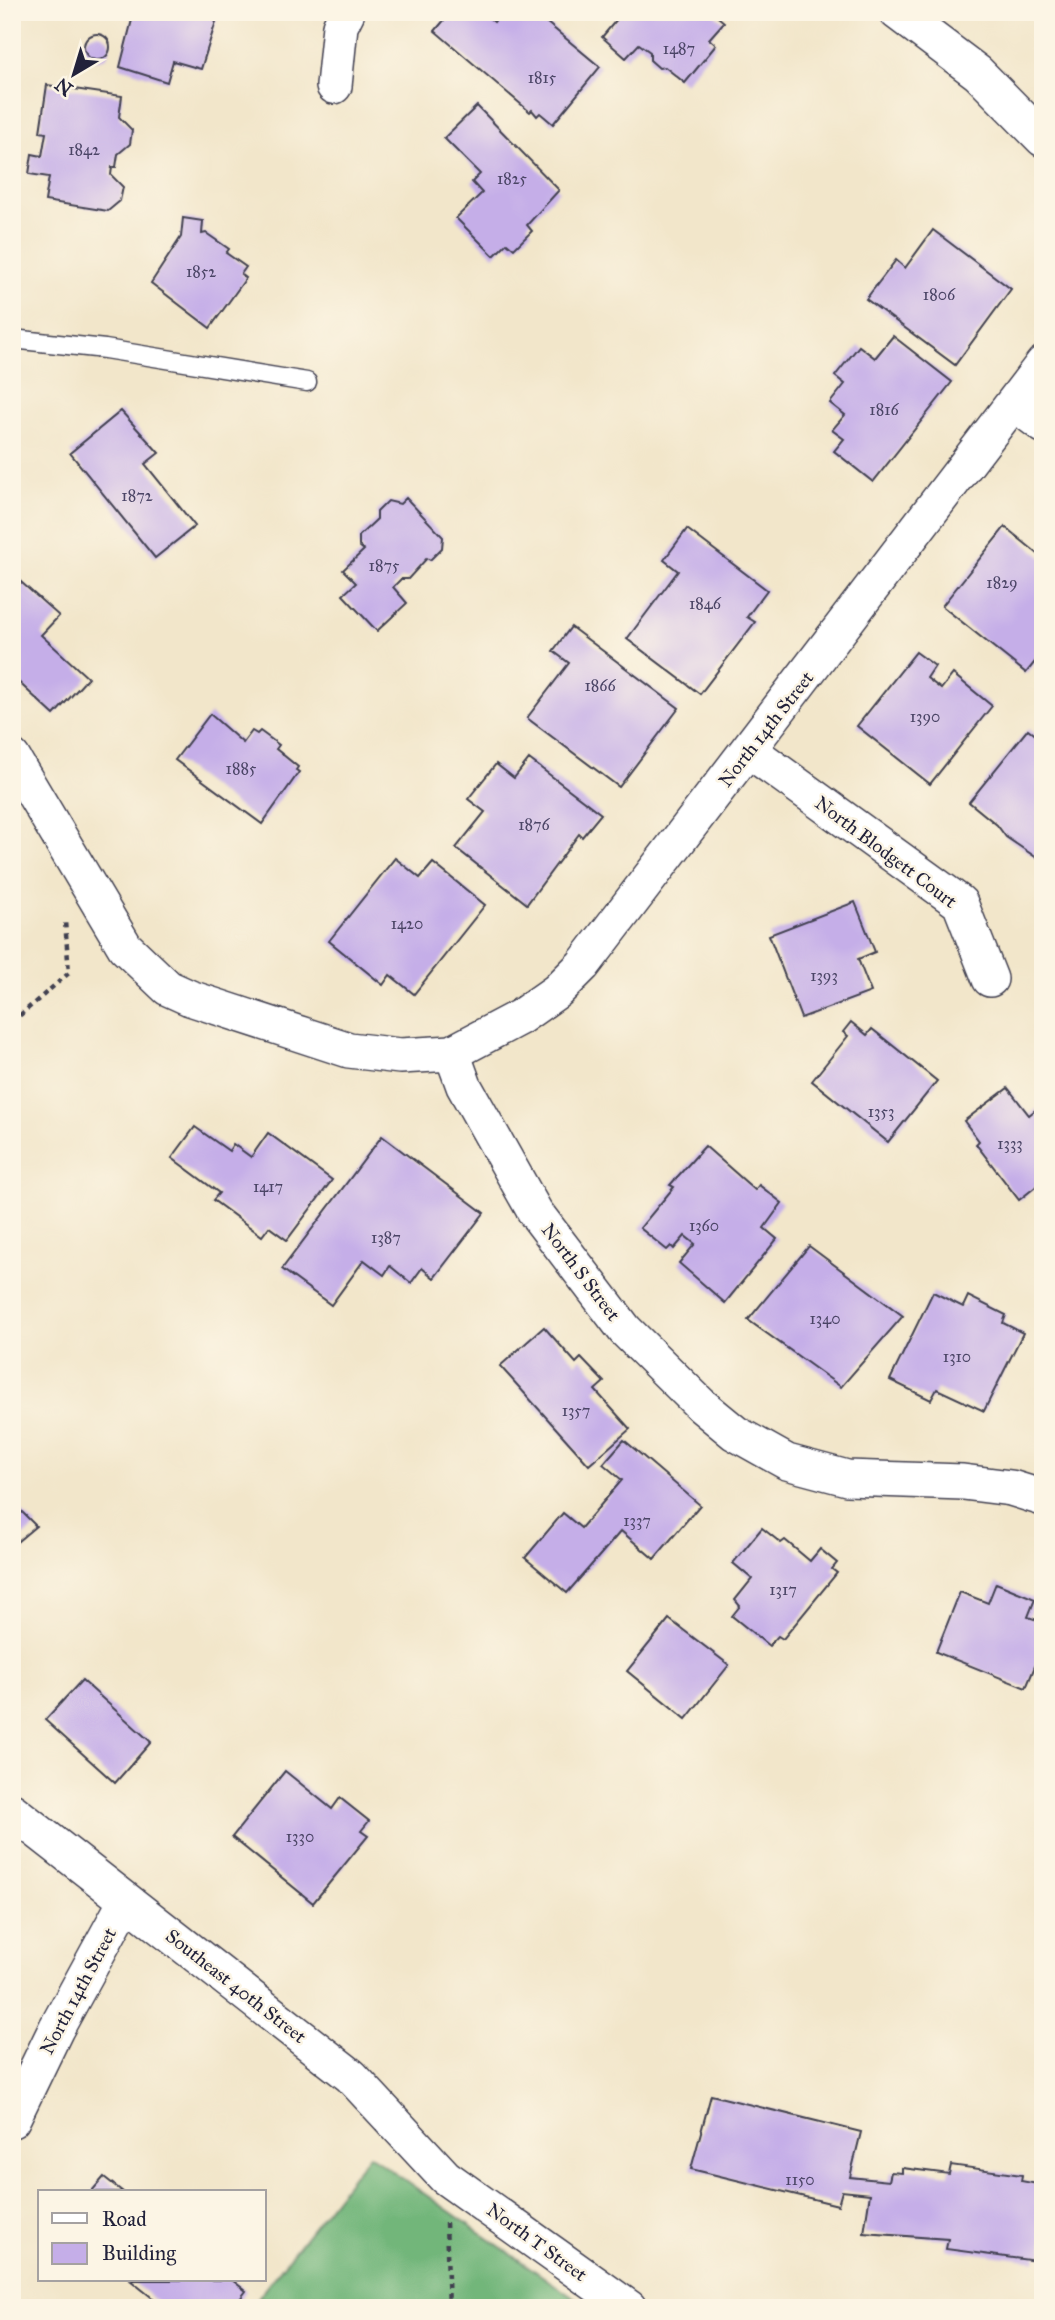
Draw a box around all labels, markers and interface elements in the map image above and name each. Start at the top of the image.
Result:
north arrow [38,38,108,108]
house number: 1487 [663,39,695,58]
house number: 1815 [528,68,557,87]
text: N [50,73,77,101]
house number: 1842 [68,140,100,159]
house number: 1825 [497,169,528,188]
house number: 1852 [186,262,216,281]
house number: 1806 [923,285,956,304]
house number: 1816 [869,400,899,419]
house number: 1872 [121,486,153,505]
house number: 1875 [369,556,400,575]
house number: 1829 [986,573,1018,592]
house number: 1846 [689,594,722,613]
street label: North 14th Street [714,666,819,791]
house number: 1866 [584,676,616,695]
house number: 1390 [910,707,940,726]
house number: 1885 [226,759,257,778]
street label: North Blodgett Court [810,791,962,914]
house number: 1876 [518,815,551,834]
house number: 1420 [391,914,423,933]
house number: 1393 [810,966,838,985]
house number: 1353 [868,1102,894,1121]
house number: 1333 [997,1134,1023,1153]
house number: 1417 [253,1177,283,1196]
house number: 1360 [689,1216,719,1235]
street label: North S Street [537,1219,625,1326]
house number: 1387 [371,1228,401,1247]
house number: 1340 [810,1309,840,1328]
house number: 1310 [943,1347,971,1366]
house number: 1357 [562,1401,590,1420]
house number: 1337 [623,1511,651,1530]
house number: 1317 [769,1580,797,1599]
house number: 1330 [286,1827,314,1846]
street label: North 14th Street [35,1923,121,2058]
street label: Southeast 40th Street [161,1924,311,2048]
house number: 1150 [785,2170,815,2189]
legend [38,2190,266,2282]
street label: North T Street [482,2198,592,2286]
text: Road [102,2206,147,2232]
text: Building [102,2240,176,2266]

